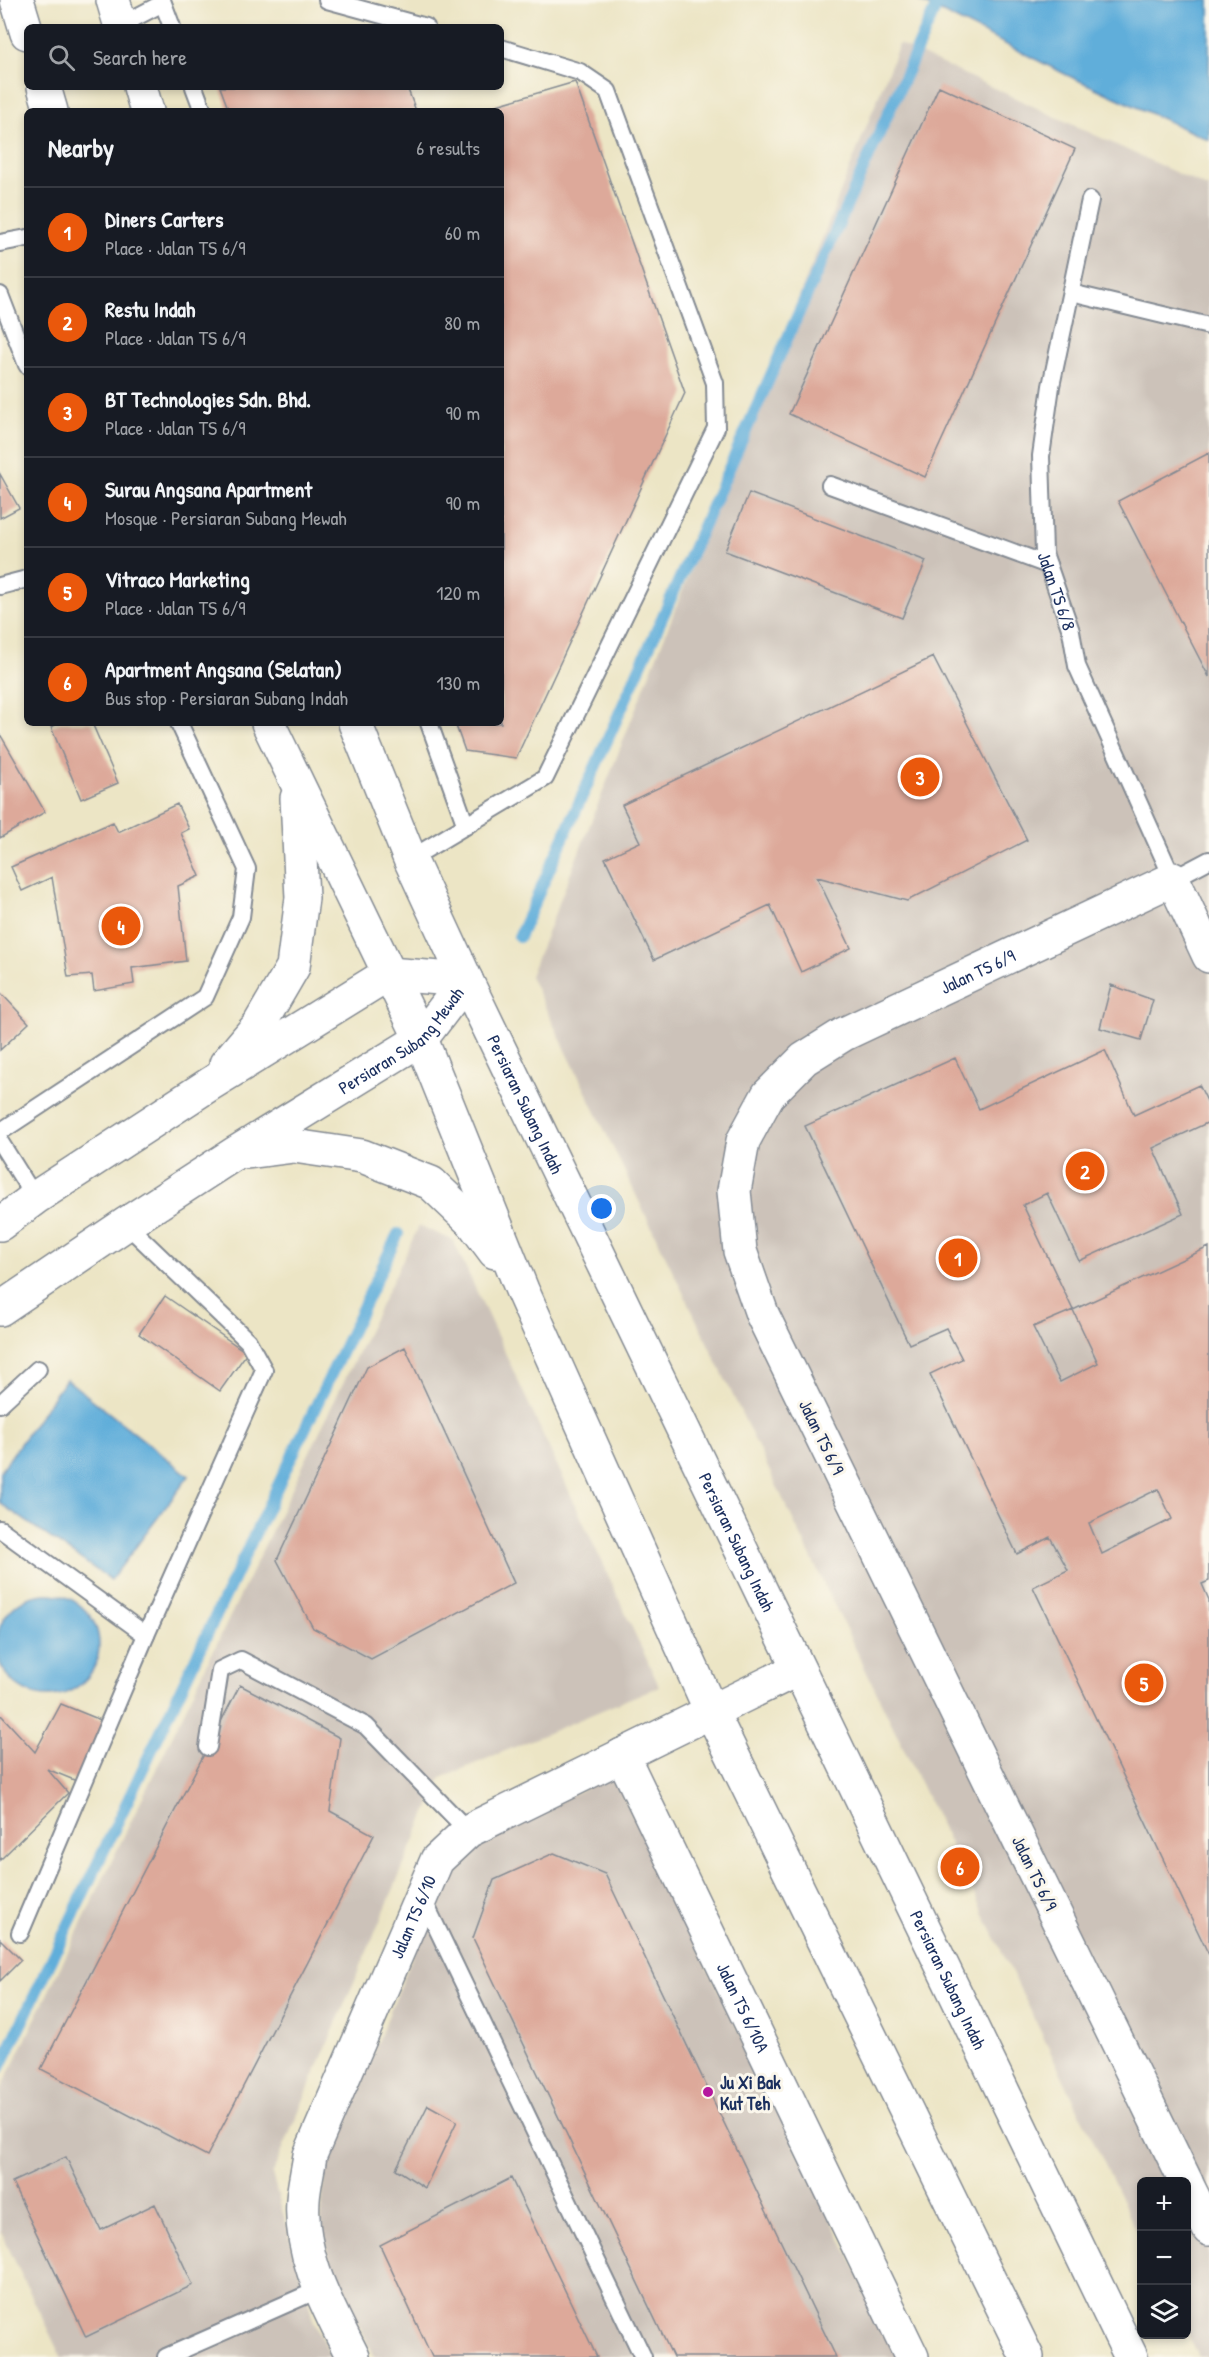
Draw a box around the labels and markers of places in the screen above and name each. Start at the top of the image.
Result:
pin: 3 [900,754,940,800]
pin: 4 [102,904,140,948]
pin: 2 [1066,1148,1104,1194]
pin: 1 [938,1236,978,1280]
pin: 5 [1124,1660,1164,1706]
pin: 6 [940,1844,980,1890]
place label: Ju Xi Bak Kut Teh [720,2070,781,2116]
marker: Ju Xi Bak Kut Teh [701,2085,715,2099]

